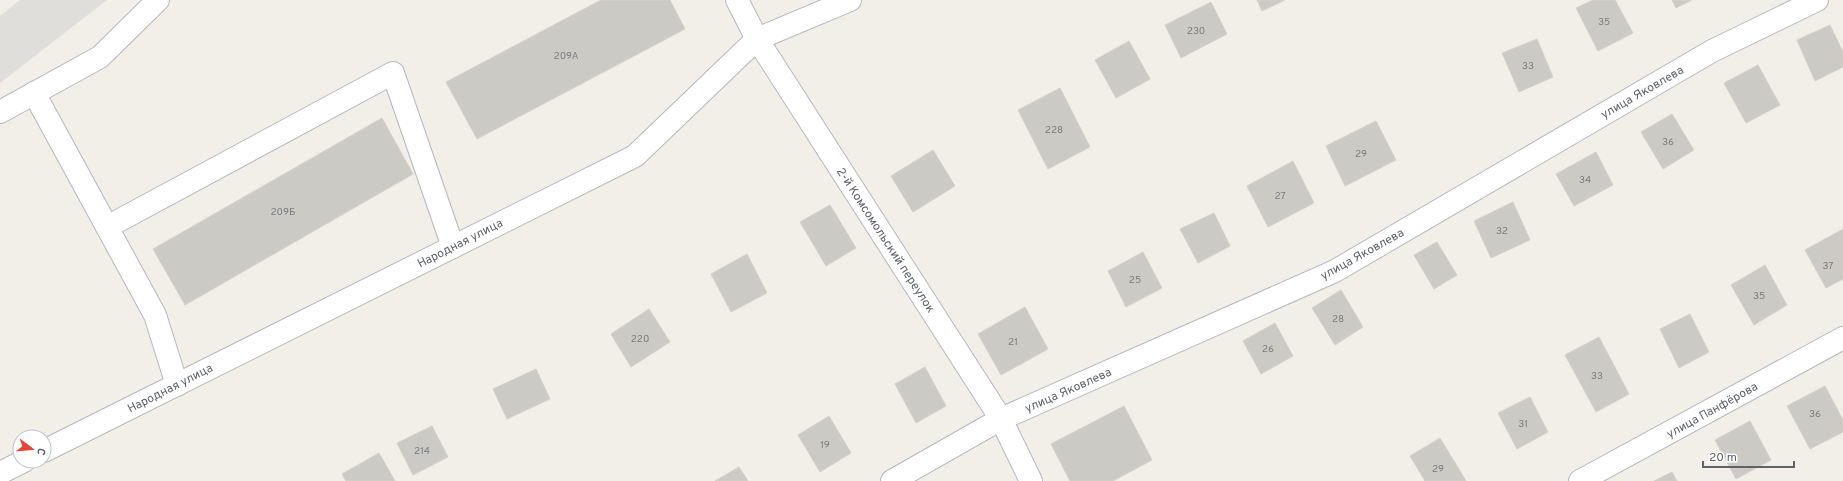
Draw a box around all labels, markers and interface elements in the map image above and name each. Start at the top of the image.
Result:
house number: 35 [1598,16,1610,29]
house number: 230 [1187,25,1205,38]
house number: 209А [554,50,579,63]
house number: 33 [1522,60,1534,73]
street label: улица Яковлева [1598,63,1687,123]
house number: 228 [1045,124,1063,137]
house number: 36 [1662,136,1674,149]
house number: 29 [1355,148,1367,161]
street label: 2-й Комсомольский переулок [832,165,938,316]
house number: 34 [1579,174,1591,187]
house number: 27 [1274,190,1286,203]
house number: 209Б [270,206,296,219]
street label: Народная улица [415,215,506,272]
street label: улица Яковлева [1318,225,1407,284]
house number: 32 [1496,225,1508,238]
house number: 37 [1822,260,1834,273]
house number: 25 [1129,274,1141,287]
house number: 35 [1753,290,1765,303]
house number: 28 [1332,313,1344,326]
house number: 220 [631,333,649,346]
house number: 21 [1008,336,1018,349]
house number: 26 [1262,343,1274,356]
street label: Народная улица [125,360,216,417]
street label: улица Яковлева [1023,365,1114,417]
house number: 33 [1591,370,1603,383]
street label: улица Панфёрова [1664,379,1761,443]
house number: 36 [1809,408,1821,421]
house number: 31 [1518,418,1528,431]
north arrow [12,429,52,469]
house number: 19 [820,439,830,452]
scale bar [1703,443,1794,469]
house number: 214 [414,445,430,458]
text: С [33,446,48,457]
text: 20 m [1709,450,1737,466]
house number: 29 [1432,463,1444,476]

